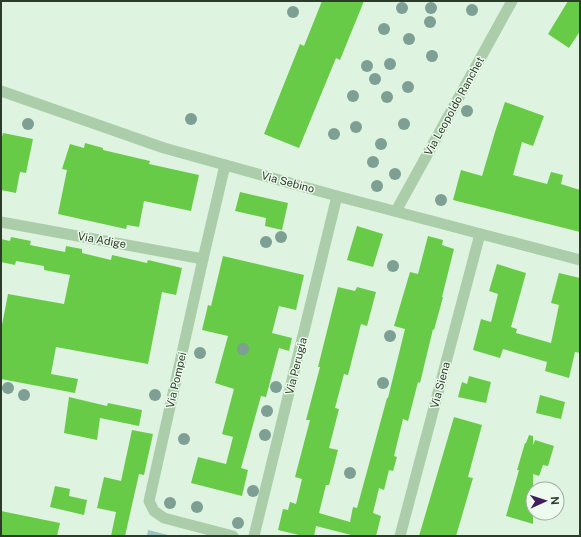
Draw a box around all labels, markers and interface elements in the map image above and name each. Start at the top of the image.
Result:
street label: Via Leopoldo Ranchet [422,55,486,157]
street label: Via Sebino [260,169,316,195]
street label: Via Adige [77,230,127,250]
street label: Via Perugia [283,336,309,396]
street label: Via Pompei [164,351,188,409]
street label: Via Siena [428,360,452,410]
north arrow [525,481,565,521]
text: N [549,496,561,505]

